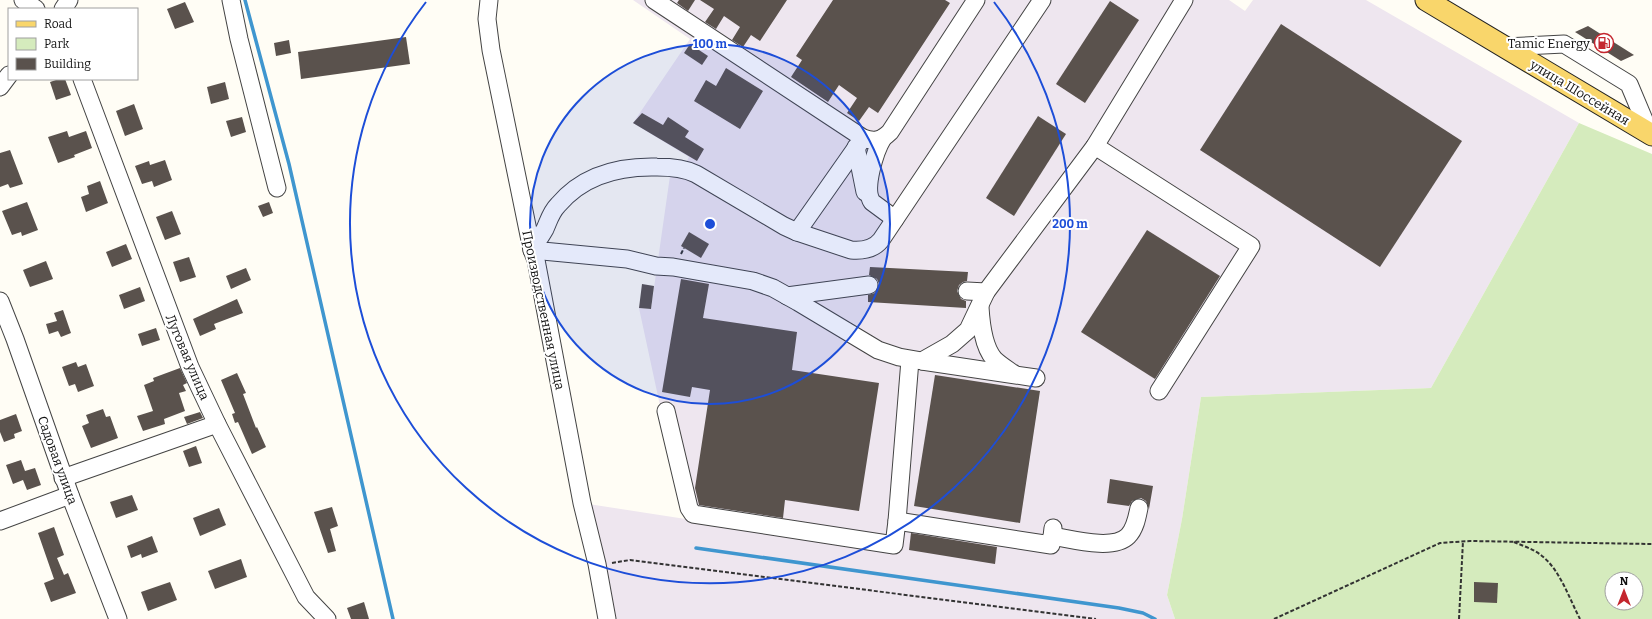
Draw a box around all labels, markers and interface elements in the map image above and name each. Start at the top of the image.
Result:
legend [8,8,138,80]
text: Road [44,17,72,31]
fuel station icon: Tamic Energy [1593,32,1615,54]
place label: Tamic Energy [1508,36,1590,51]
text: Park [44,37,70,51]
text: 100 m [693,37,728,51]
street label: улица Шоссейная [1527,56,1632,128]
text: Building [44,57,91,71]
centre of rings [703,217,717,231]
text: 200 m [1052,217,1088,231]
street label: Производственная улица [519,229,568,391]
street label: Луговая улица [163,312,212,402]
street label: Садовая улица [35,414,80,506]
north arrow [1604,571,1644,611]
text: N [1620,575,1629,588]

